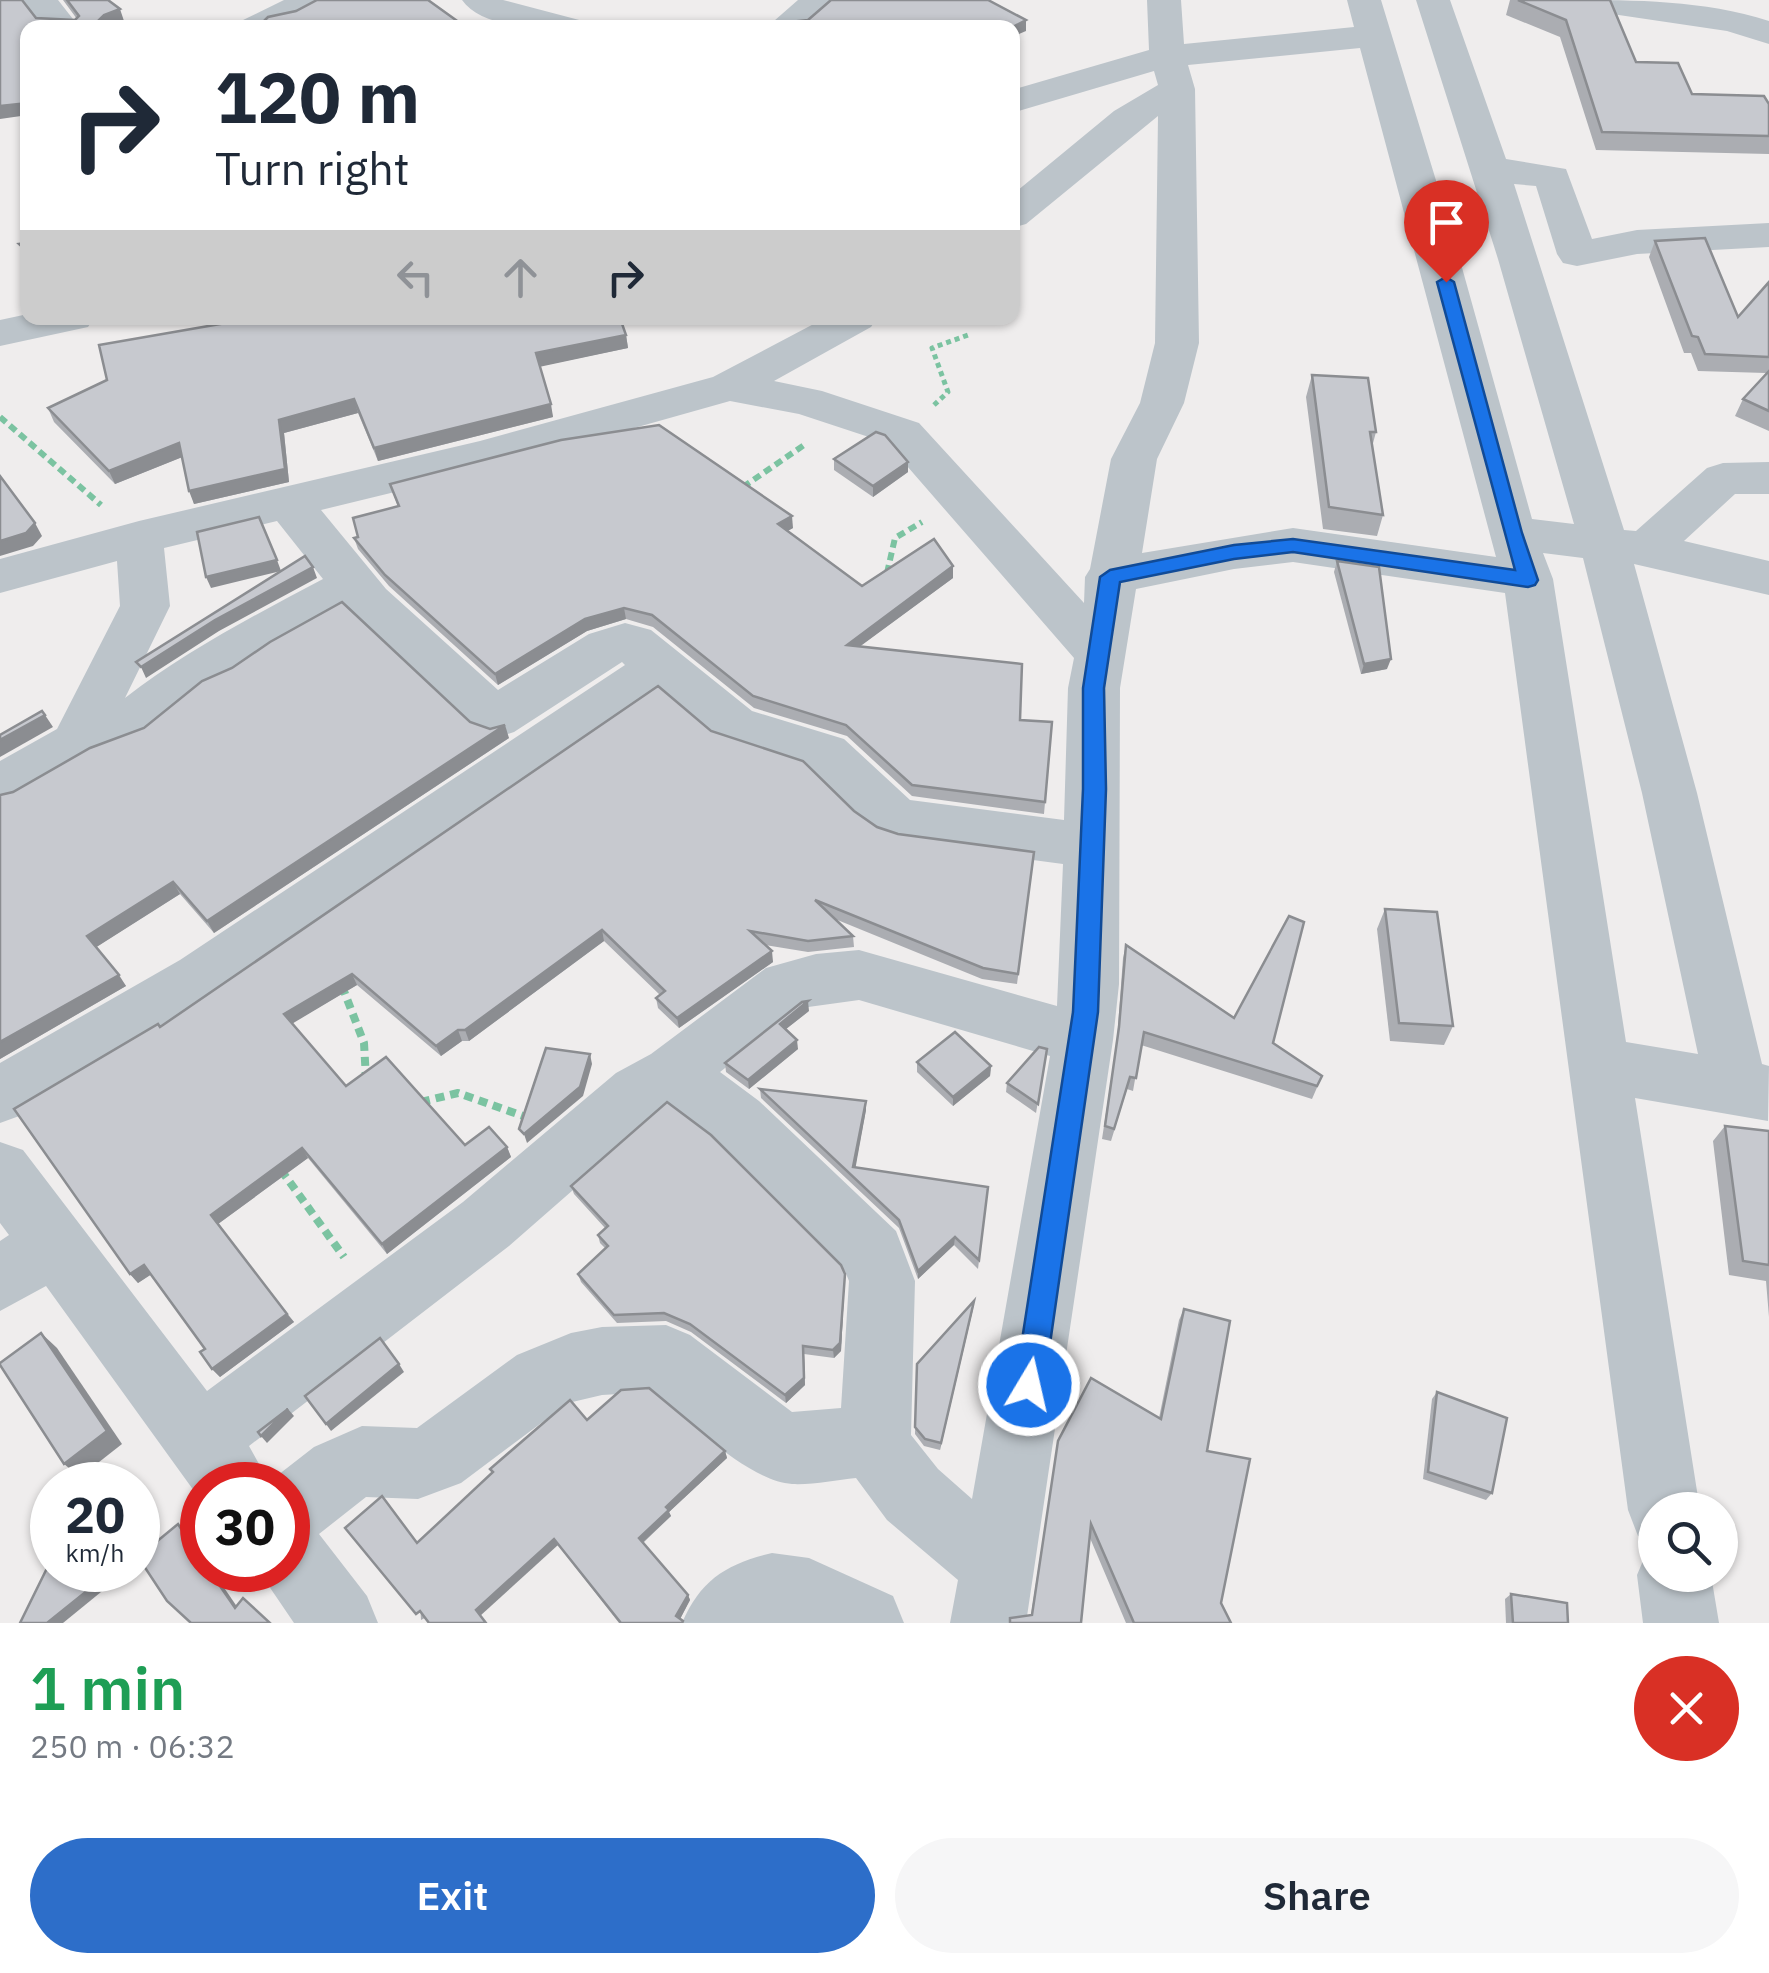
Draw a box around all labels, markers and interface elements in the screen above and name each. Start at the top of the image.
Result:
text: 120 m [215,51,420,142]
icon: right [50,60,180,190]
text: Turn right [215,139,410,197]
pin [1404,180,1489,283]
icon: arrive [1419,195,1474,250]
icon: left [388,250,443,305]
icon: ahead [493,250,548,305]
icon: right [598,250,653,305]
position arrow [977,1333,1081,1437]
speed limit sign: 30 [180,1462,310,1592]
text: 20 [65,1482,125,1547]
map controls [1638,1492,1738,1592]
button: search [1638,1492,1738,1592]
text: km/h [66,1536,124,1569]
text: 1 min [30,1648,185,1727]
button: close [1634,1656,1739,1761]
text: 250 m · 06:32 [30,1725,235,1767]
button: Exit [30,1838,875,1953]
button: Share [895,1838,1739,1953]

